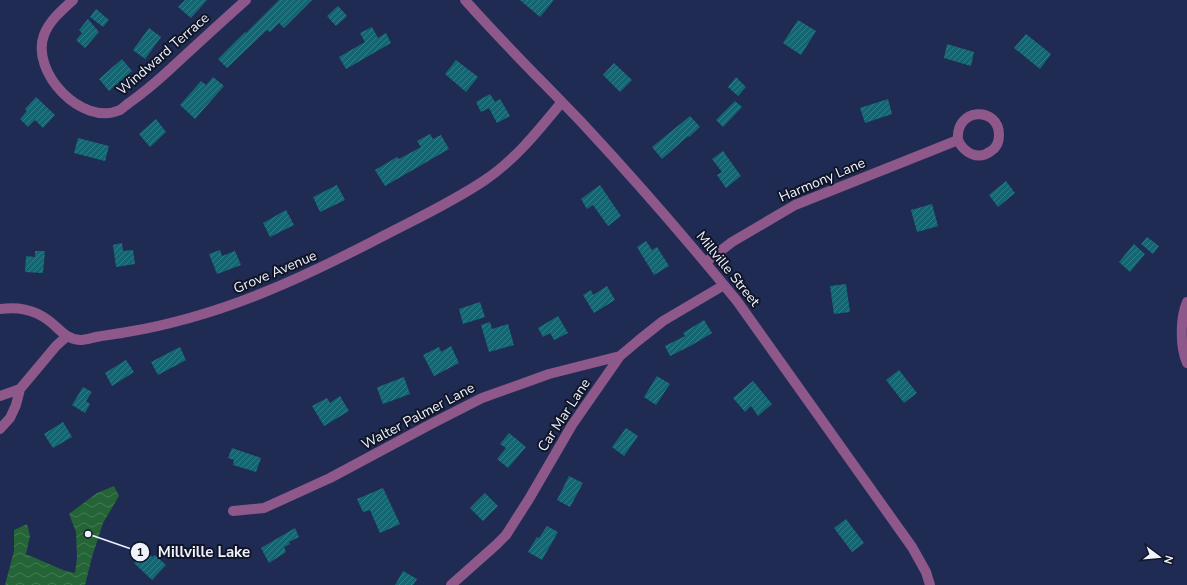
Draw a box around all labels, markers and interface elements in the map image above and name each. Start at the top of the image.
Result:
street label: Windward Terrace [113,9,213,99]
street label: Harmony Lane [776,153,868,207]
street label: Millville Street [692,228,764,311]
street label: Grove Avenue [231,246,319,298]
street label: Car Mar Lane [533,375,595,455]
street label: Walter Palmer Lane [358,378,478,454]
north arrow [1139,537,1179,577]
callout: Millville Lake [130,538,258,565]
text: Millville Lake [158,542,250,562]
text: 1 [136,544,144,560]
text: N [1160,554,1176,566]

